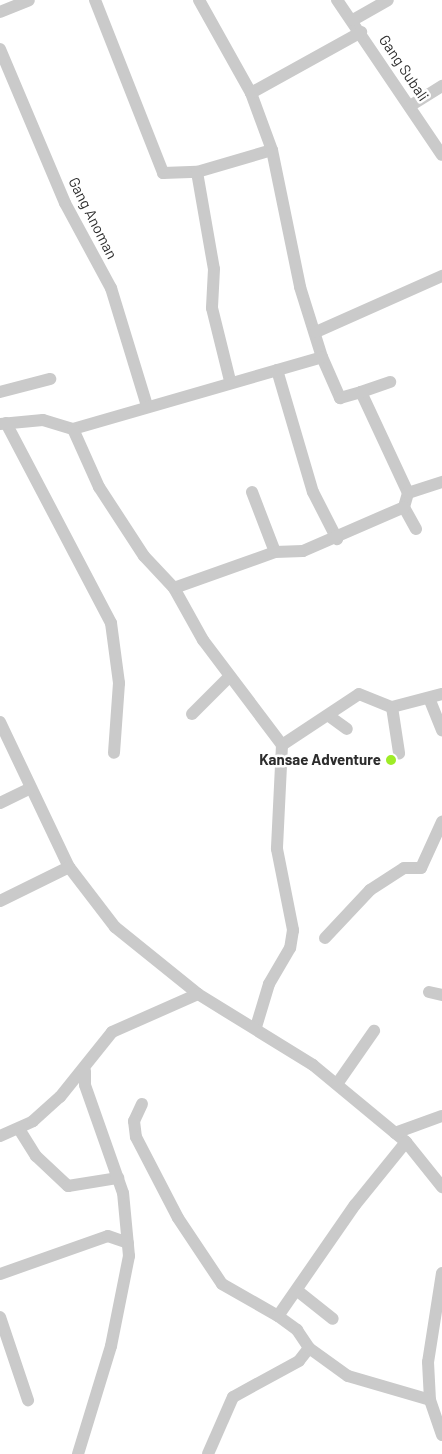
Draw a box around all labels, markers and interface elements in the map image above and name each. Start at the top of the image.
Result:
street label: Gang Subali [375,32,433,104]
street label: Gang Anoman [65,174,121,262]
place label: Kansae Adventure [259,751,381,769]
marker: Kansae Adventure [385,754,397,766]

